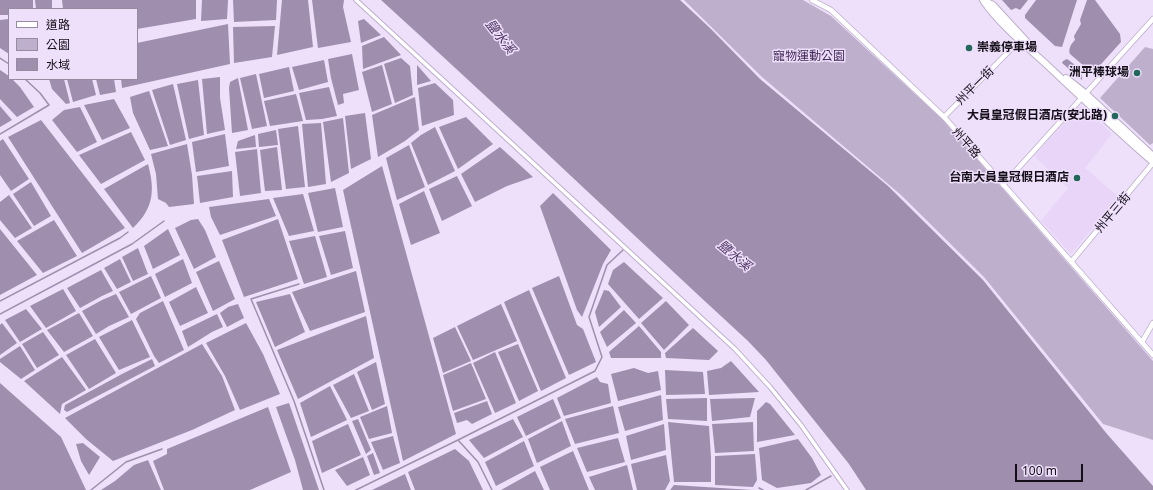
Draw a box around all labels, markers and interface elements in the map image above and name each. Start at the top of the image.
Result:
legend [8,8,138,80]
text: 道路 [46,16,70,33]
water label: 鹽水溪 [482,17,518,57]
text: 公園 [46,36,70,53]
place label: 崇義停車場 [977,41,1037,55]
marker: 崇義停車場 [964,43,974,53]
park label: 寵物運動公園 [773,50,845,64]
text: 水域 [46,56,70,73]
street label: 州平一街 [953,64,997,108]
place label: 洲平棒球場 [1069,66,1129,80]
marker: 洲平棒球場 [1132,68,1142,78]
place label: 大員皇冠假日酒店(安北路) [967,109,1107,123]
marker: 大員皇冠假日酒店(安北路) [1110,111,1120,121]
street label: 州平路 [949,125,983,161]
place label: 台南大員皇冠假日酒店 [949,171,1069,185]
marker: 台南大員皇冠假日酒店 [1072,173,1082,183]
street label: 州平三街 [1092,190,1134,236]
water label: 鹽水溪 [714,237,754,275]
scale bar [1017,456,1085,482]
text: 100 m [1022,462,1057,479]

